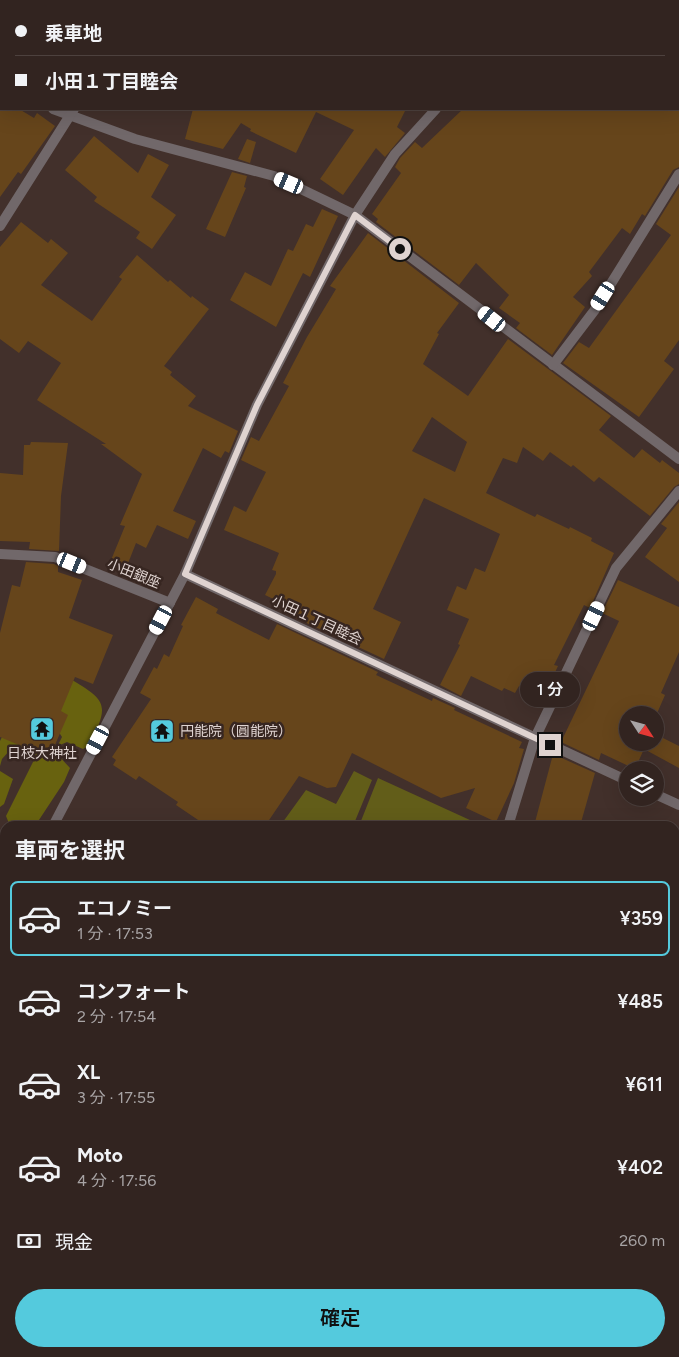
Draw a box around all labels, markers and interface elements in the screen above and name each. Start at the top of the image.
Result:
text: 乗車地 [45,22,102,45]
text: 小田１丁目睦会 [45,70,178,93]
car [272,170,305,196]
route start [389,238,411,260]
car [588,279,617,313]
car [475,304,508,334]
car [55,550,88,576]
street label: 小田銀座 [105,555,163,592]
street label: 小田１丁目睦会 [269,592,365,649]
car [580,599,607,633]
car [147,603,174,637]
callout: 1 分 [520,672,580,708]
text: 1 分 [537,680,563,699]
north arrow [619,706,664,751]
map controls [619,706,664,806]
temple icon: 日枝大神社 [29,716,55,742]
temple icon: 円能院（圓能院） [149,718,175,744]
car [84,723,111,757]
place label: 円能院（圓能院） [180,723,292,740]
route end [539,734,561,756]
place label: 日枝大神社 [7,745,77,762]
button: layers [619,761,664,806]
text: 車両を選択 [15,837,125,864]
icon: car [17,896,62,941]
text: エコノミー [77,897,172,920]
text: ¥359 [620,907,663,930]
text: 1 分 · 17:53 [77,924,153,943]
icon: car [17,979,62,1024]
text: コンフォート [77,980,190,1003]
text: ¥485 [618,990,663,1013]
text: 2 分 · 17:54 [77,1007,156,1026]
text: XL [77,1061,100,1084]
icon: car [17,1062,62,1107]
text: ¥611 [625,1073,663,1096]
text: 3 分 · 17:55 [77,1088,155,1107]
text: Moto [77,1144,123,1167]
icon: car [17,1145,62,1190]
text: ¥402 [617,1156,663,1179]
text: 4 分 · 17:56 [77,1171,156,1190]
icon: cash [15,1227,43,1255]
text: 現金 [55,1231,93,1254]
text: 260 m [619,1231,665,1250]
button: 確定 [15,1289,665,1347]

